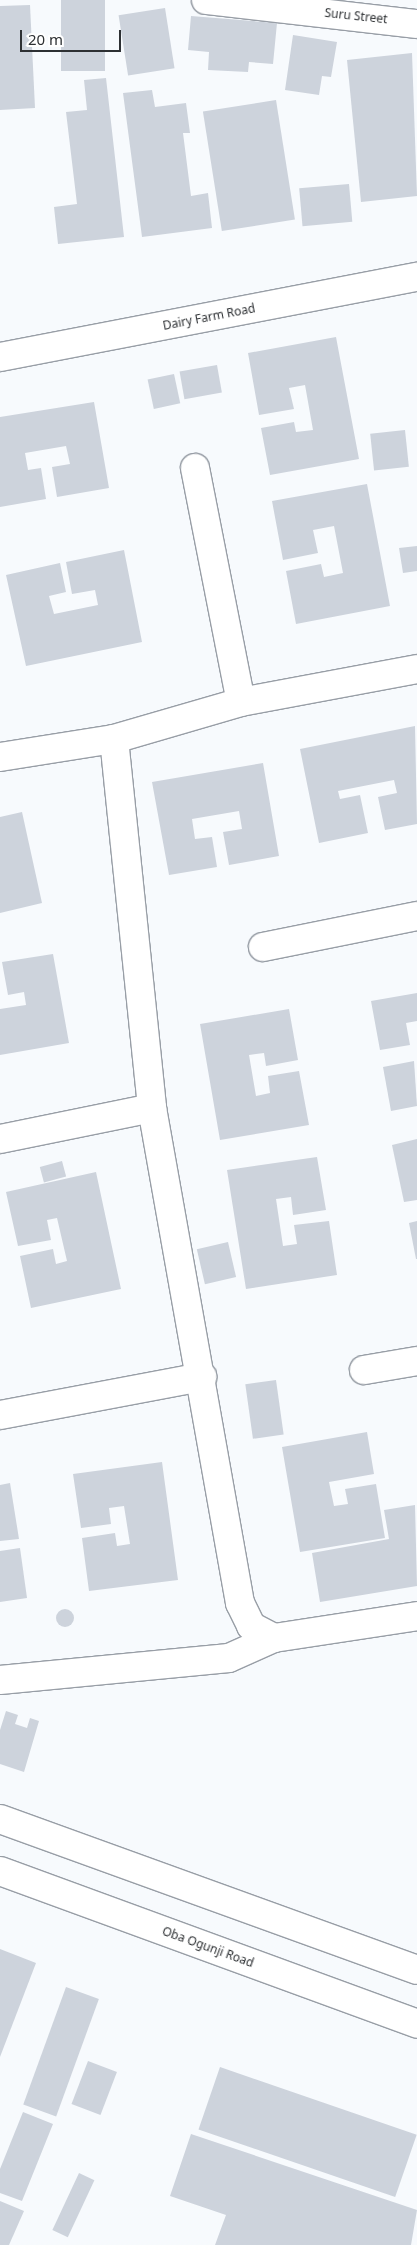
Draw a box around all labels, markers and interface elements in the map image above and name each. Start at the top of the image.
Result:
street label: Suru Street [324,6,388,26]
scale bar [22,20,124,52]
text: 20 m [28,29,63,49]
street label: Dairy Farm Road [162,301,256,333]
street label: Oba Ogunji Road [160,1924,256,1970]

